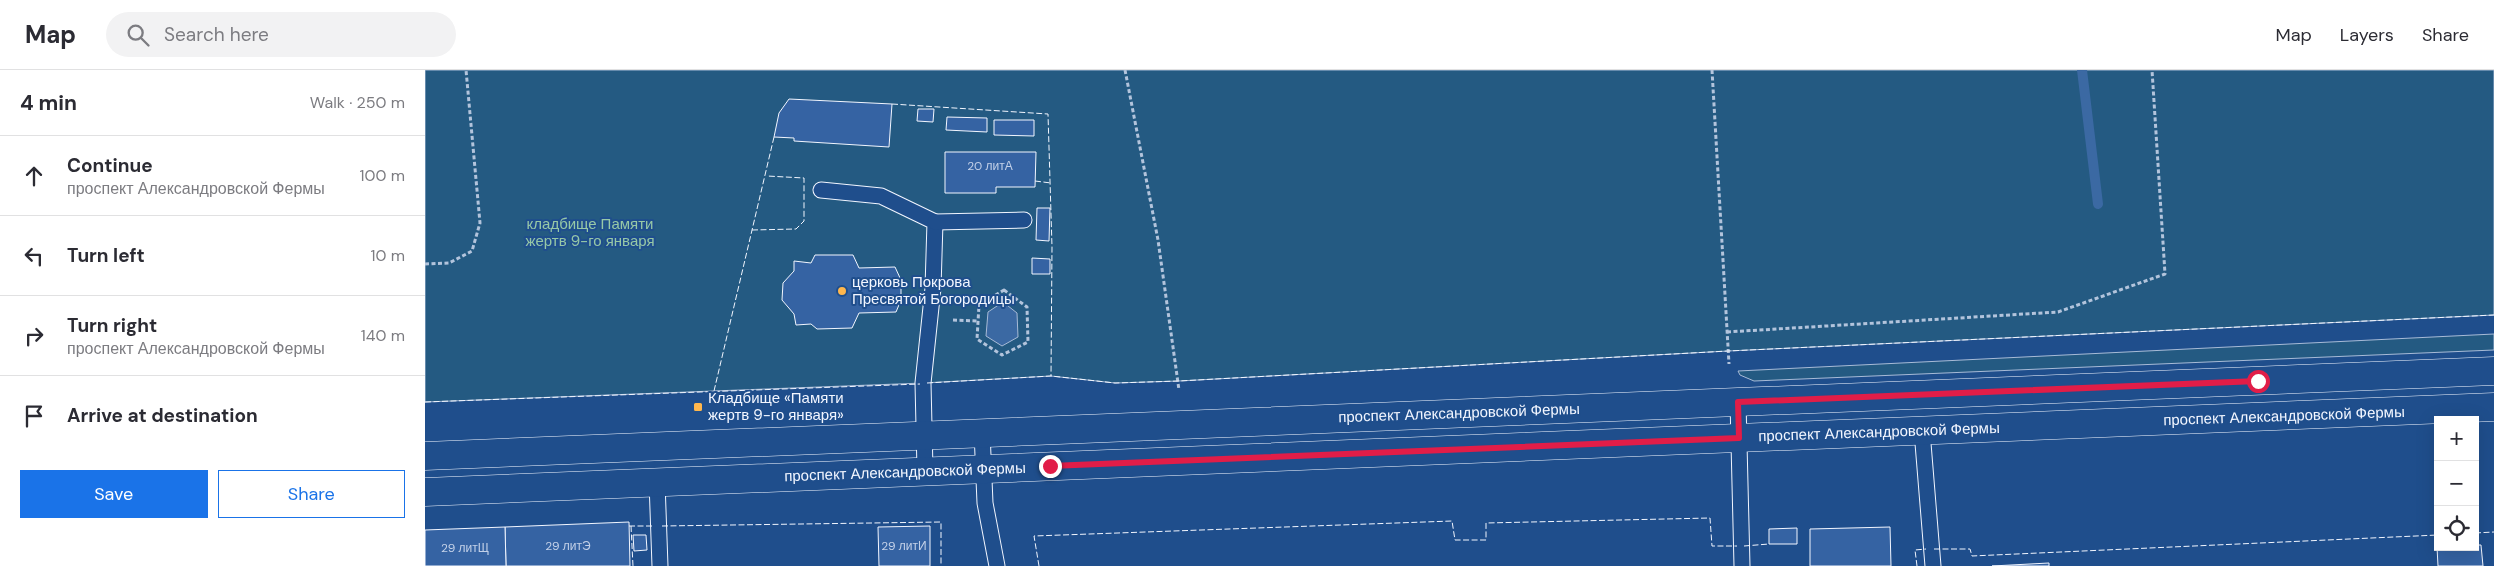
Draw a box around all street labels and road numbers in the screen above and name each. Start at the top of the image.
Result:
street label: проспект Александровской Фермы [1338,399,1580,427]
street label: проспект Александровской Фермы [2163,402,2405,430]
street label: проспект Александровской Фермы [1758,418,2000,446]
street label: проспект Александровской Фермы [784,458,1026,486]

